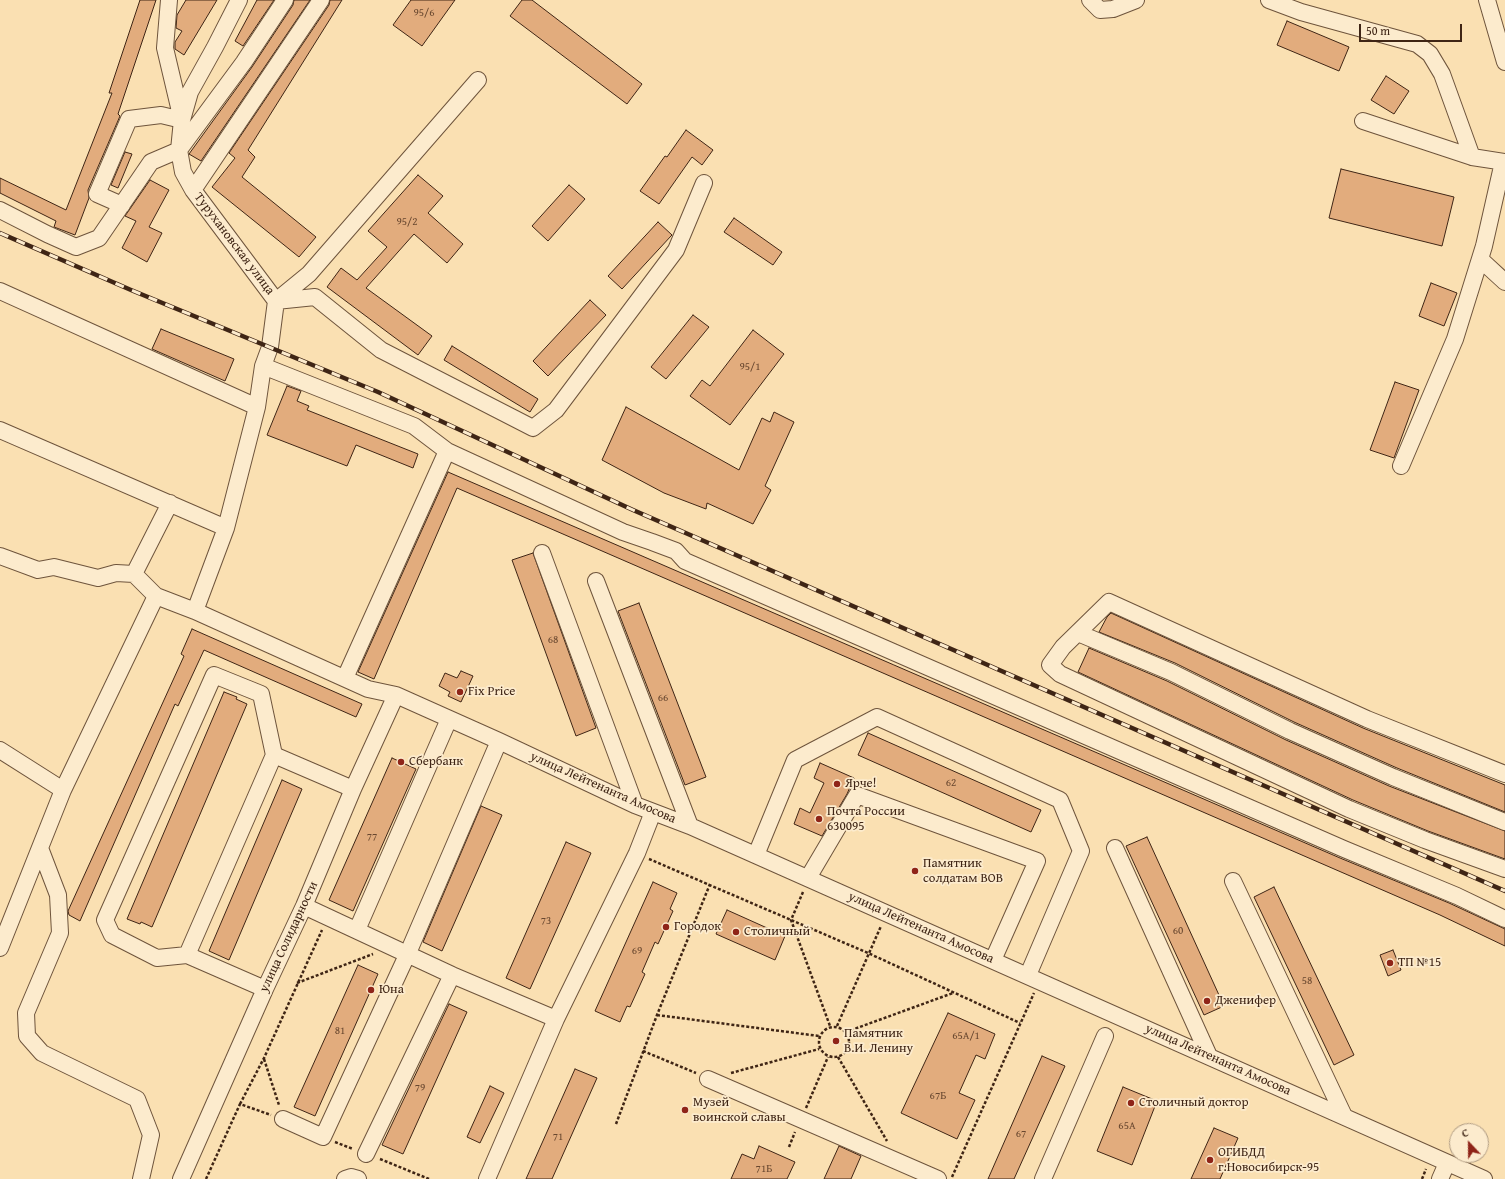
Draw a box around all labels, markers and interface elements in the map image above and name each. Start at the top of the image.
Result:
house number: 95/6 [413,6,435,20]
scale bar [1361,16,1464,42]
text: 50 m [1366,22,1390,39]
street label: Турухановская улица [190,190,278,298]
house number: 95/2 [396,215,418,229]
house number: 95/1 [739,360,761,374]
house number: 68 [548,633,558,647]
place label: Fix Price [468,684,515,700]
marker: Fix Price [455,687,465,697]
house number: 66 [658,691,668,705]
street label: улица Лейтенанта Амосова [528,749,678,827]
place label: Сбербанк [409,754,463,770]
marker: Сбербанк [396,757,406,767]
place label: Ярче! [845,776,876,792]
house number: 62 [946,776,956,790]
marker: Ярче! [832,779,842,789]
place label: Почта России 630095 [827,804,905,835]
marker: Почта России 630095 [814,814,824,824]
house number: 77 [367,830,377,844]
place label: Памятник солдатам ВОВ [923,856,1003,887]
marker: Памятник солдатам ВОВ [910,866,920,876]
street label: улица Солидарности [256,879,322,995]
street label: улица Лейтенанта Амосова [846,889,996,967]
house number: 73 [541,914,551,928]
place label: Городок [674,919,721,935]
marker: Городок [661,922,671,932]
place label: Столичный [744,924,810,940]
house number: 60 [1173,924,1183,938]
marker: Столичный [731,927,741,937]
house number: 69 [632,944,642,958]
place label: ТП №15 [1398,955,1441,971]
marker: ТП №15 [1385,958,1395,968]
house number: 58 [1302,974,1312,988]
place label: Юна [379,982,404,998]
marker: Юна [366,985,376,995]
place label: Дженифер [1215,993,1276,1009]
marker: Дженифер [1202,996,1212,1006]
street label: улица Лейтенанта Амосова [1143,1021,1293,1099]
house number: 81 [335,1024,345,1038]
place label: Памятник В.И. Ленину [844,1026,913,1057]
house number: 65А/1 [952,1029,980,1043]
marker: Памятник В.И. Ленину [831,1036,841,1046]
house number: 79 [415,1081,425,1095]
house number: 67Б [930,1089,946,1103]
place label: Музей воинской славы [693,1095,786,1126]
place label: Столичный доктор [1139,1095,1248,1111]
marker: Столичный доктор [1126,1098,1136,1108]
marker: Музей воинской славы [680,1105,690,1115]
house number: 65А [1118,1119,1136,1133]
north arrow [1449,1123,1489,1163]
text: С [1459,1124,1471,1141]
house number: 67 [1016,1127,1026,1141]
house number: 71 [553,1130,563,1144]
place label: ОГИБДД г.Новосибирск-95 [1218,1145,1319,1176]
marker: ОГИБДД г.Новосибирск-95 [1205,1155,1215,1165]
house number: 71Б [756,1162,772,1176]

